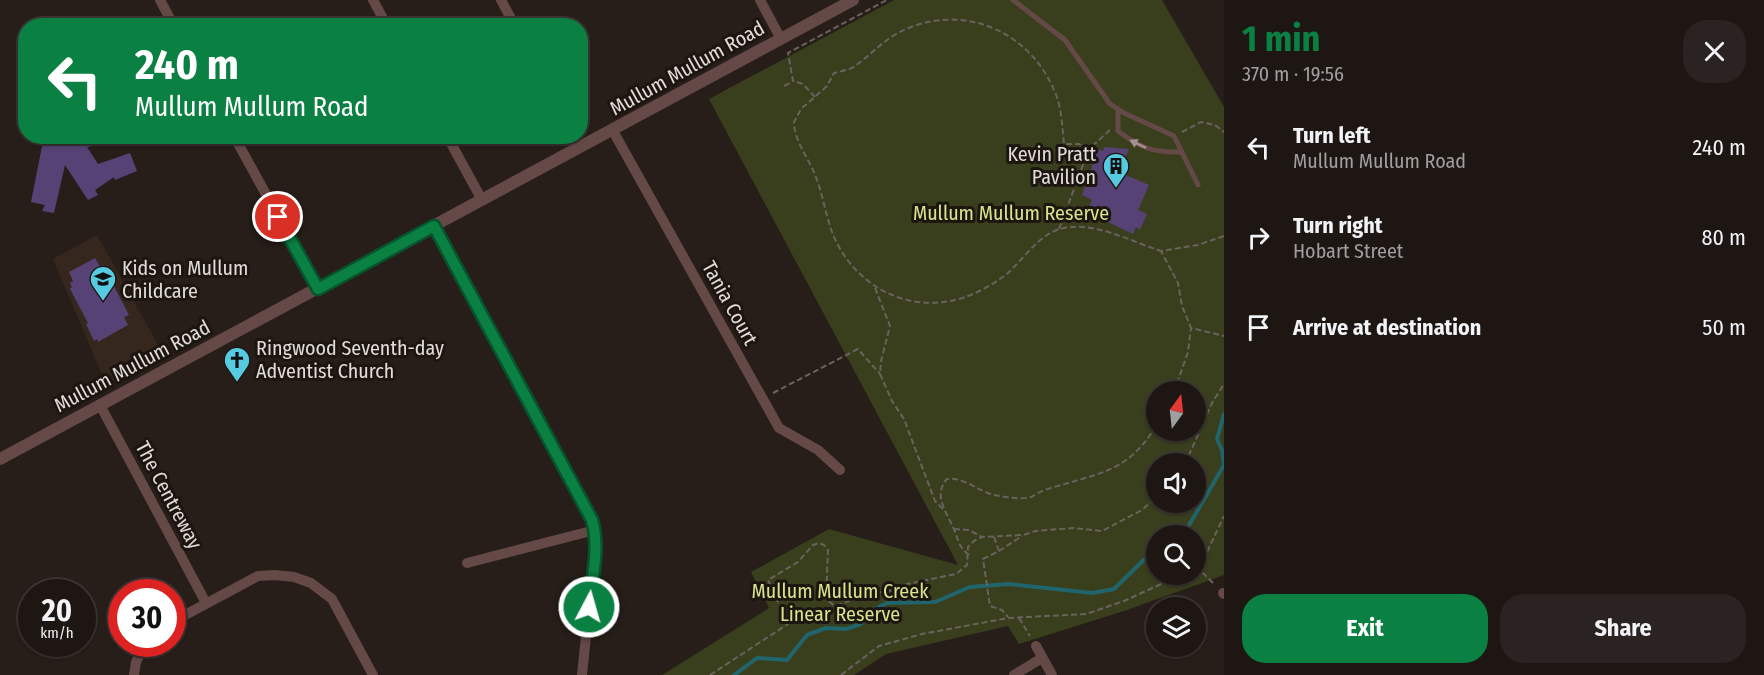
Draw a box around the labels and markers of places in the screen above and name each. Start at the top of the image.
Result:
place label: Kevin Pratt Pavilion [1007,142,1096,189]
building icon: Kevin Pratt Pavilion [1101,151,1131,189]
pin [252,191,303,242]
place label: Kids on Mullum Childcare [122,256,248,303]
school or university icon: Kids on Mullum Childcare [88,264,118,302]
place label: Ringwood Seventh-day Adventist Church [256,336,444,383]
church icon: Ringwood Seventh-day Adventist Church [222,345,252,383]

